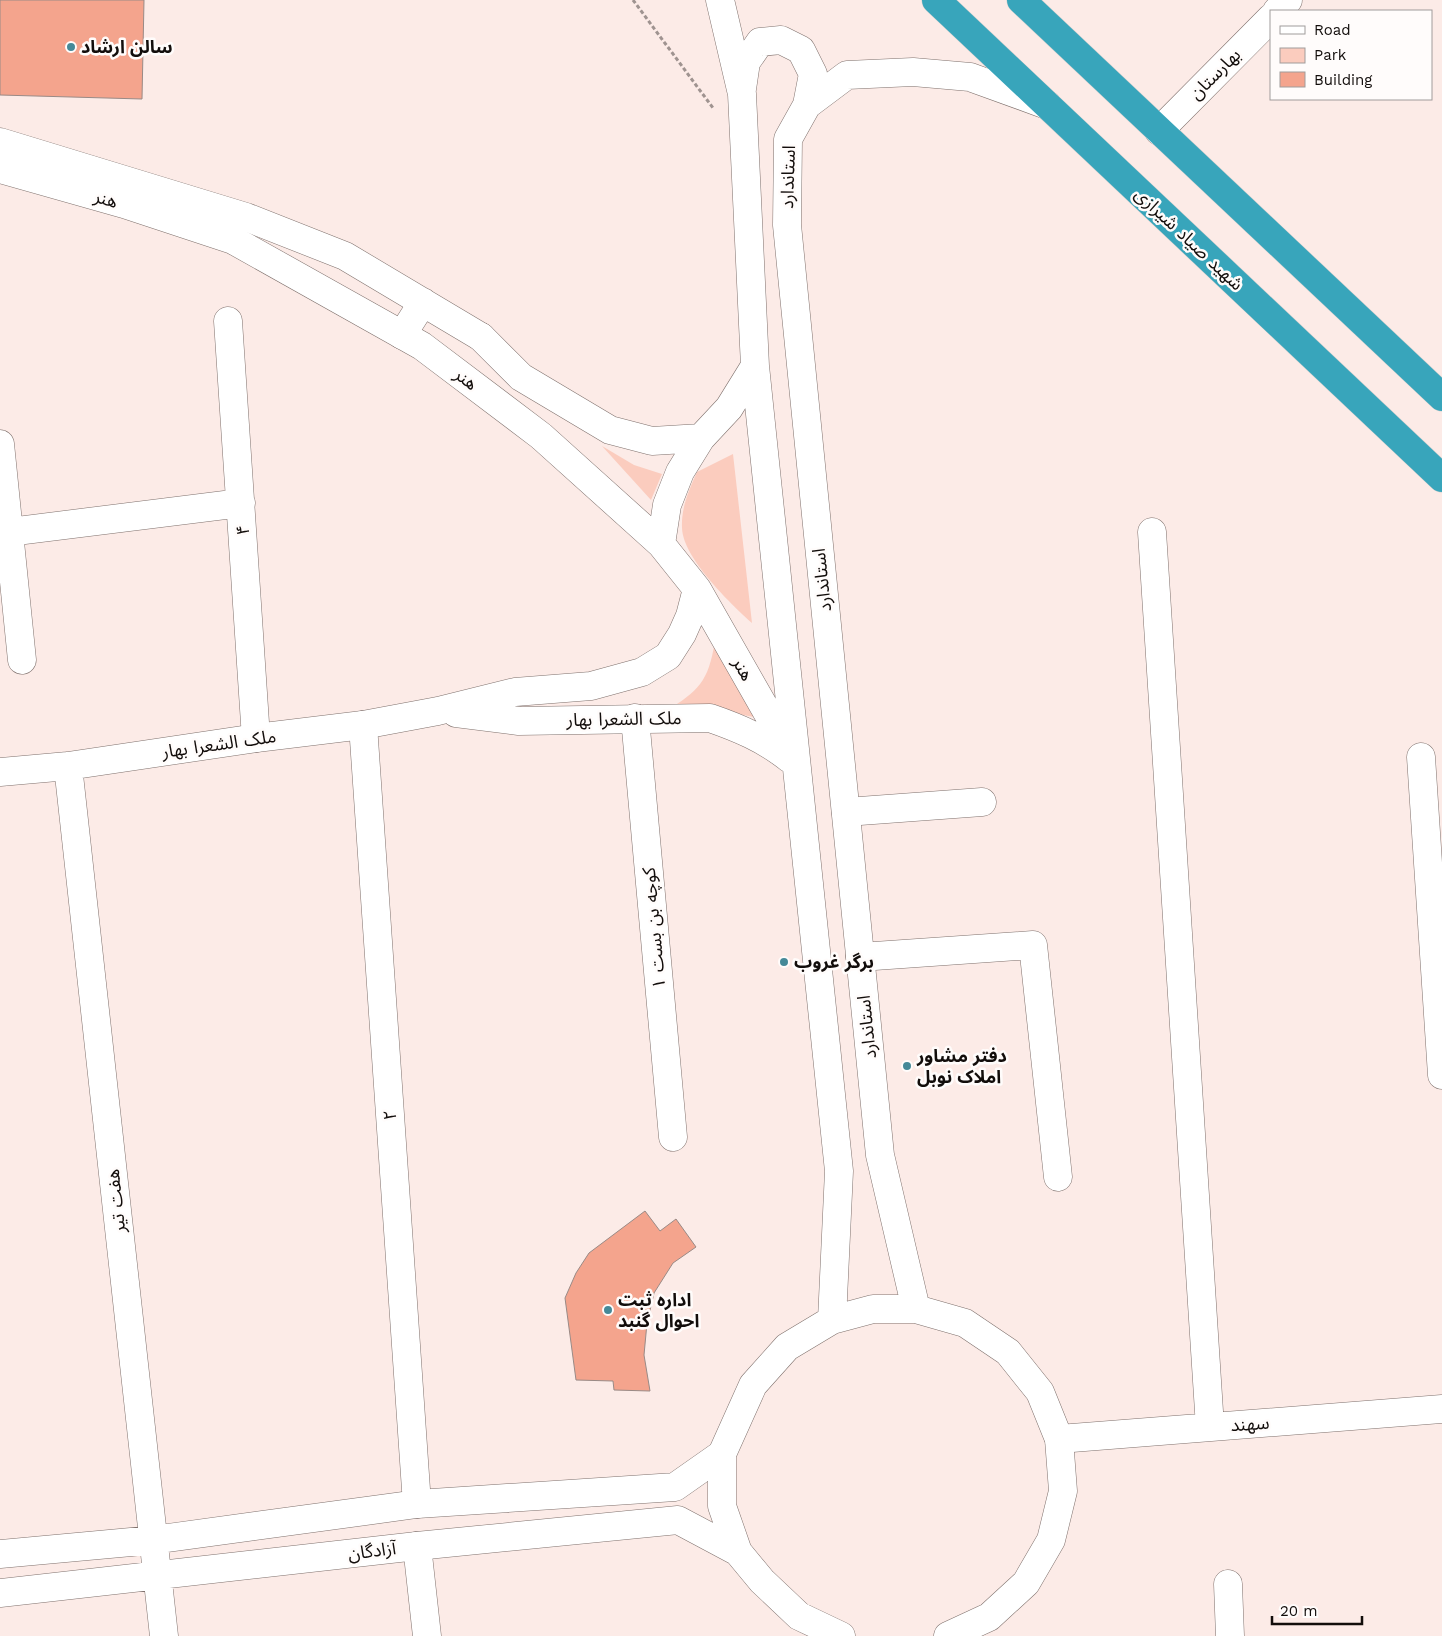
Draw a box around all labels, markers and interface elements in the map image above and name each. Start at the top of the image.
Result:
legend [1270,10,1432,100]
text: Road [1314,21,1351,39]
place label: سالن ارشاد [81,36,173,58]
marker: سالن ارشاد [65,41,77,53]
street label: بهارستان [1185,44,1245,104]
text: Park [1314,46,1347,64]
text: Building [1314,71,1372,89]
street label: استاندارد [776,145,800,209]
street label: شهید صیاد شیرازی [1130,183,1248,295]
street label: هنر [91,185,120,213]
street label: هنر [449,362,482,395]
street label: ۴ [232,524,253,536]
street label: استاندارد [808,547,836,613]
street label: هنر [727,652,758,685]
street label: ملک الشعرا بهار [565,707,682,731]
street label: ملک الشعرا بهار [159,725,278,763]
street label: کوچه بن بست ۱ [638,866,670,990]
place label: برگر غروب [794,951,874,973]
marker: برگر غروب [778,956,790,968]
street label: استاندارد [853,994,881,1060]
place label: دفتر مشاور املاک نوبل [916,1045,1007,1087]
marker: دفتر مشاور املاک نوبل [901,1060,913,1072]
street label: ۲ [379,1109,400,1121]
street label: هفت تیر [102,1168,130,1235]
place label: اداره ثبت احوال گنبد [618,1289,699,1332]
marker: اداره ثبت احوال گنبد [602,1304,614,1316]
street label: سهند [1230,1412,1270,1435]
street label: آزادگان [347,1537,398,1565]
scale bar [1272,1594,1362,1626]
text: 20 m [1280,1602,1318,1620]

